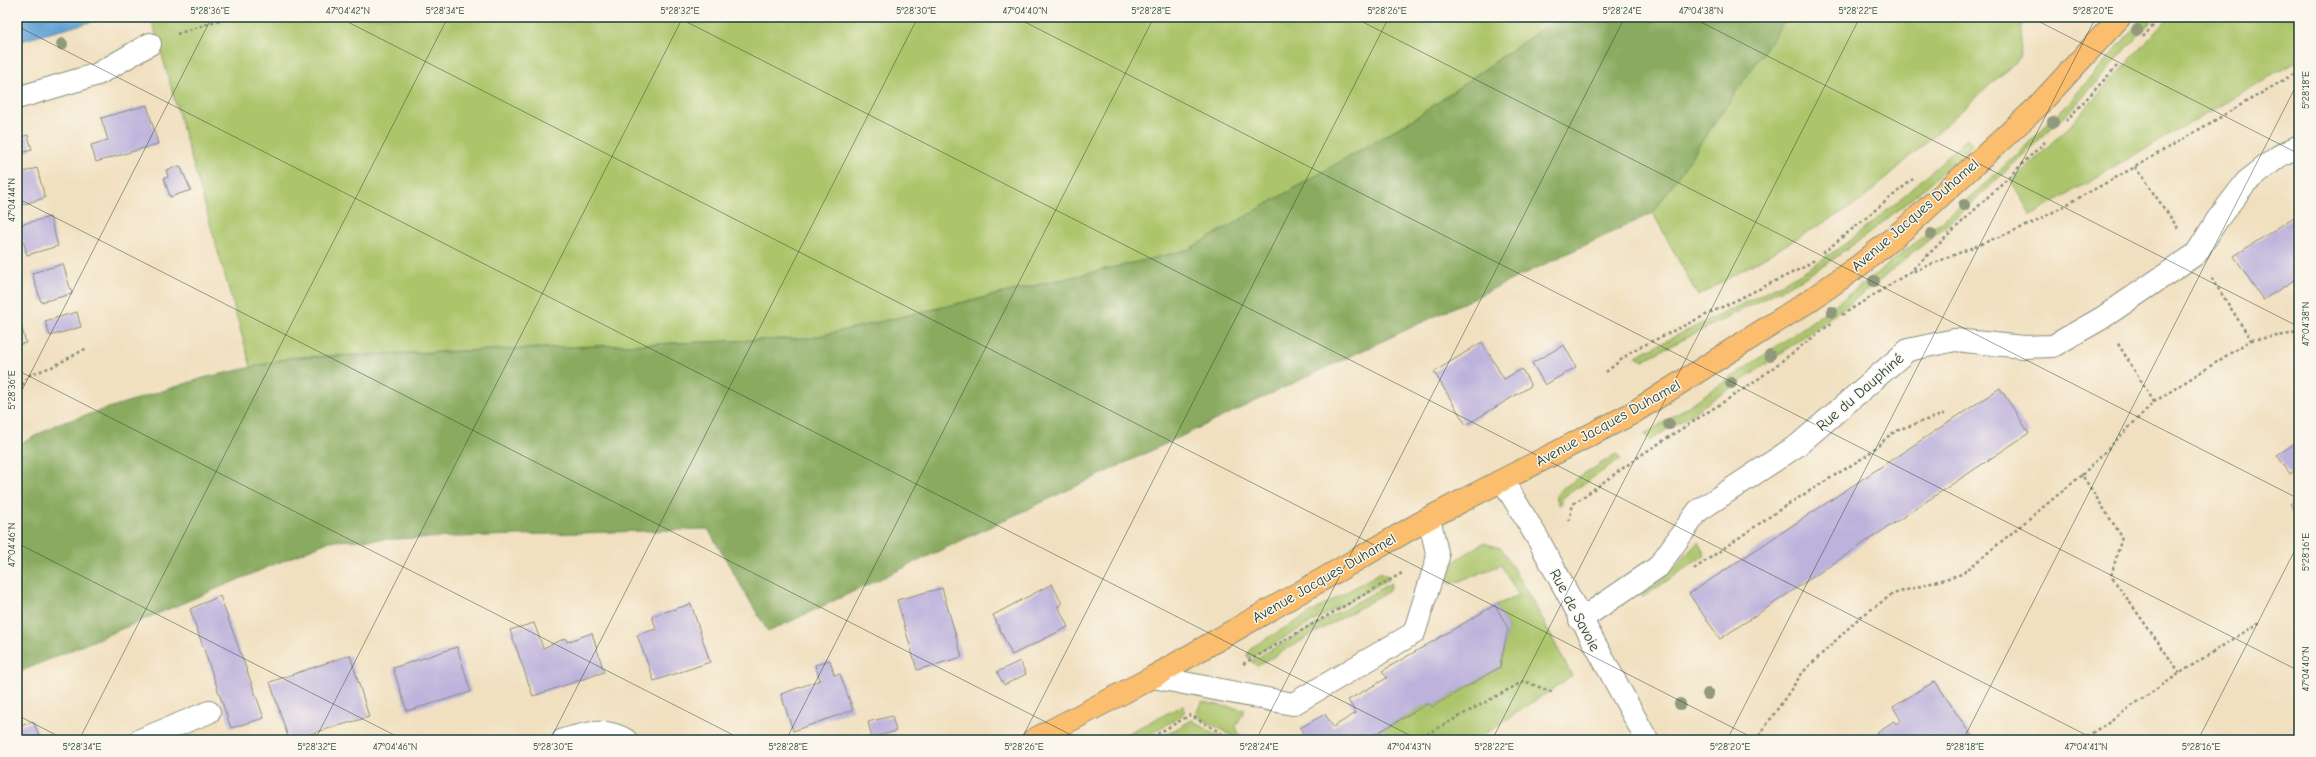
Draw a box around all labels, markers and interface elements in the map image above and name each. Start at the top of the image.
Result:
text: 5°28'36"E [190,5,230,17]
text: 47°04'42"N [326,5,370,17]
text: 5°28'34"E [426,5,464,17]
text: 5°28'32"E [660,5,700,17]
text: 5°28'30"E [896,5,936,17]
text: 47°04'40"N [1002,5,1048,17]
text: 5°28'28"E [1131,5,1171,17]
text: 5°28'26"E [1367,5,1407,17]
text: 5°28'24"E [1602,5,1642,17]
text: 47°04'38"N [1679,5,1723,17]
text: 5°28'22"E [1838,5,1878,17]
text: 5°28'20"E [2073,5,2113,17]
text: 5°28'18"E [2300,71,2312,109]
street label: Avenue Jacques Duhamel [1848,155,1982,275]
text: 47°04'44"N [6,178,18,222]
text: 47°04'38"N [2300,302,2312,346]
street label: Rue du Dauphiné [1813,349,1908,435]
text: 5°28'36"E [6,370,18,410]
street label: Avenue Jacques Duhamel [1532,376,1684,470]
text: 47°04'46"N [6,523,18,567]
street label: Avenue Jacques Duhamel [1249,530,1399,626]
text: 5°28'16"E [2300,533,2312,571]
street label: Rue de Savoie [1546,566,1604,655]
text: 47°04'40"N [2300,646,2312,692]
text: 5°28'34"E [63,741,101,753]
text: 5°28'32"E [297,741,337,753]
text: 47°04'46"N [373,741,417,753]
text: 5°28'30"E [533,741,573,753]
text: 5°28'28"E [768,741,808,753]
text: 5°28'26"E [1004,741,1044,753]
text: 5°28'24"E [1239,741,1279,753]
text: 47°04'43"N [1387,741,1431,753]
text: 5°28'22"E [1474,741,1514,753]
text: 5°28'20"E [1710,741,1750,753]
text: 5°28'18"E [1946,741,1984,753]
text: 47°04'41"N [2064,741,2108,753]
text: 5°28'16"E [2182,741,2220,753]

